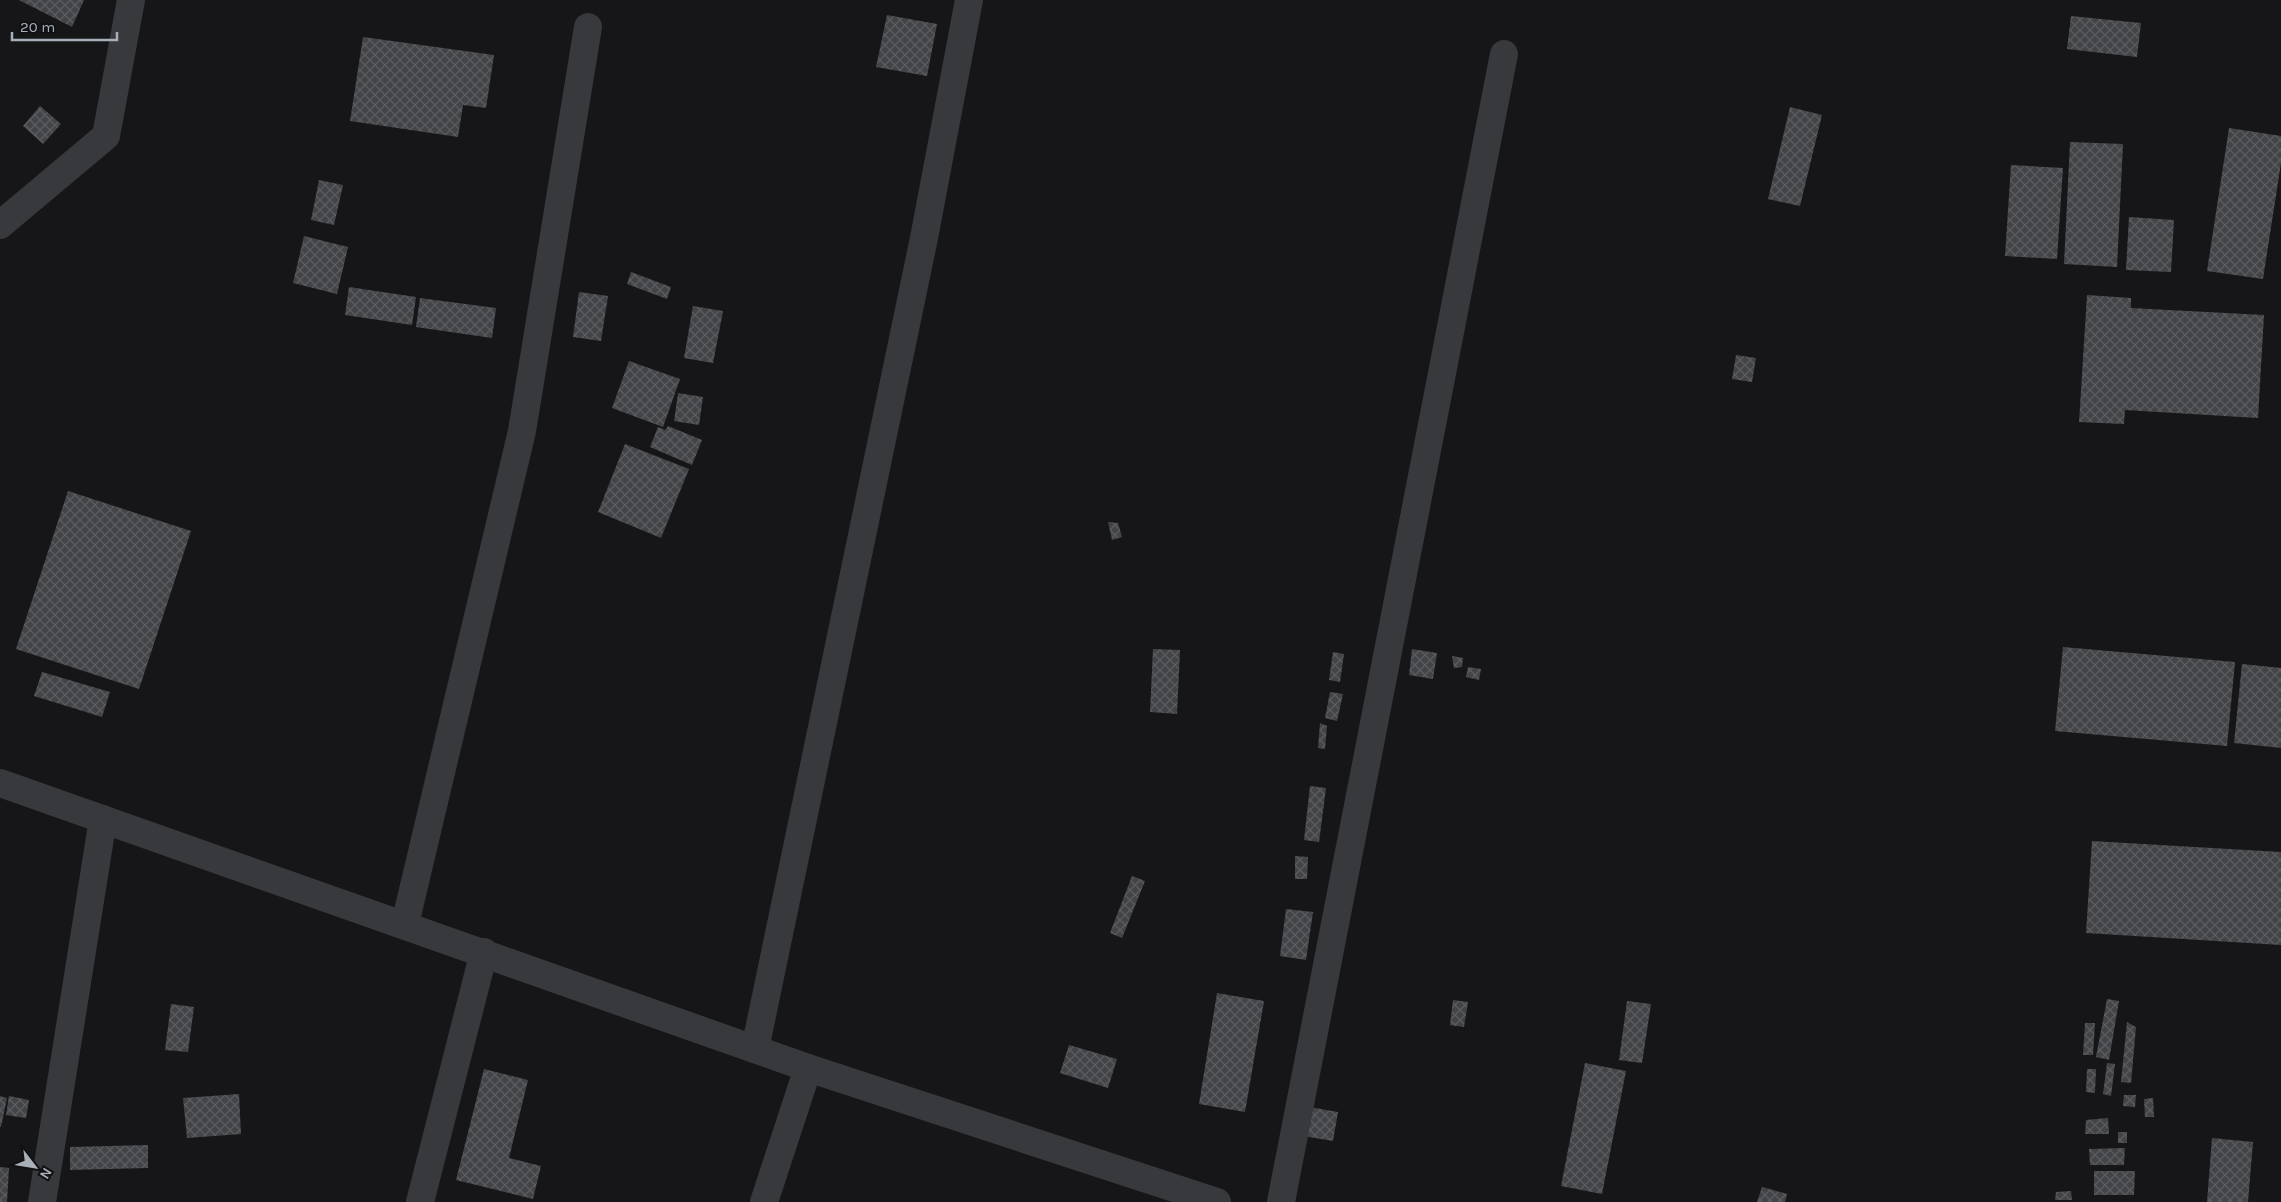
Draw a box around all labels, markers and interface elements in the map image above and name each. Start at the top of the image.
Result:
scale bar [12,10,118,42]
text: 20 m [20,18,55,36]
north arrow [10,1142,60,1192]
text: N [36,1165,56,1182]

